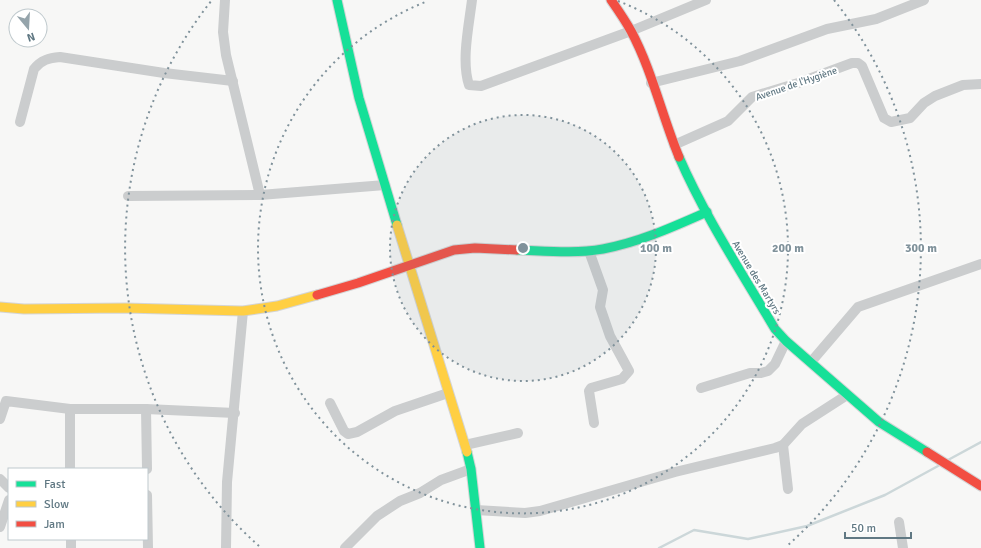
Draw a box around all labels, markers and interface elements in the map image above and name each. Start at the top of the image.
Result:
north arrow [8,8,48,48]
text: N [25,30,37,44]
street label: Avenue de l'Hygiène [754,64,839,104]
street label: Avenue des Martyrs [729,239,783,317]
centre of rings [516,241,530,255]
text: 100 m [640,241,672,256]
text: 200 m [772,241,804,256]
text: 300 m [905,241,937,256]
legend [8,468,148,540]
text: Fast [44,477,65,492]
text: Slow [44,497,69,512]
scale bar [845,514,911,540]
text: Jam [44,517,65,532]
text: 50 m [851,521,876,536]

